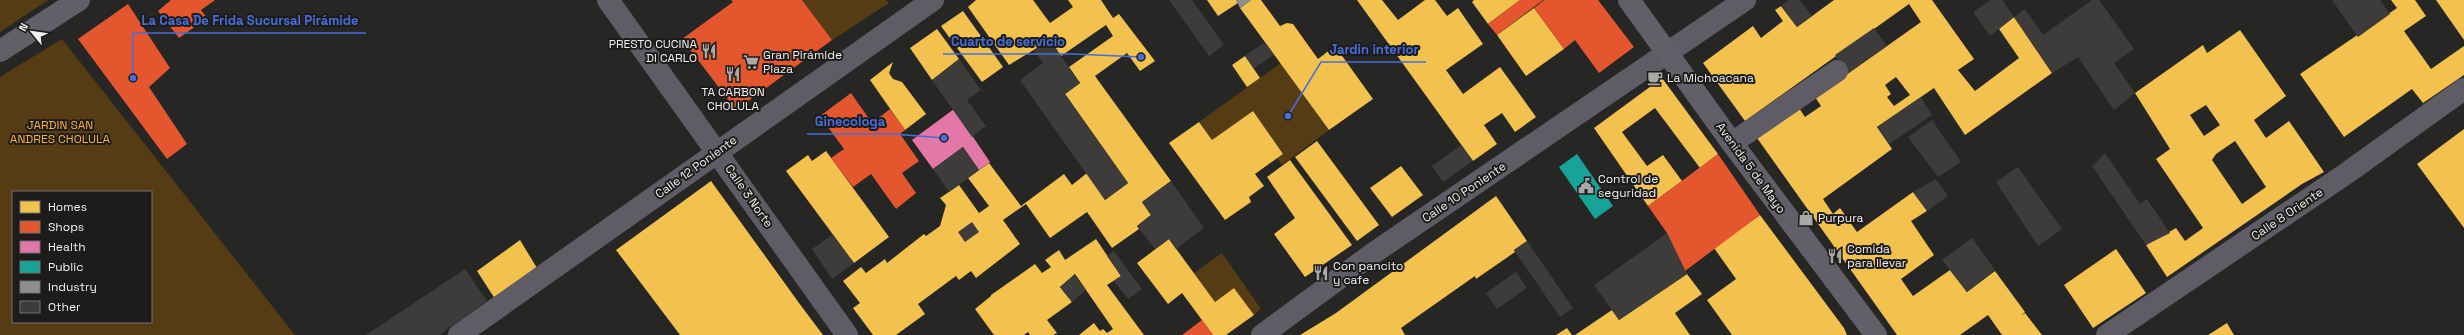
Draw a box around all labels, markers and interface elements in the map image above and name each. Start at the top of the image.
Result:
callout: La Casa De Frida Sucursal Pirámide [133,8,366,33]
north arrow [12,12,52,52]
text: La Casa De Frida Sucursal Pirámide [141,12,359,29]
text: N [15,21,31,34]
callout: Cuarto de servicio [943,29,1073,54]
text: Cuarto de servicio [951,33,1065,50]
place label: PRESTO CUCINA DI CARLO [609,36,697,66]
callout: Jardin interior [1321,37,1426,62]
text: Jardin interior [1329,41,1419,58]
restaurant icon: PRESTO CUCINA DI CARLO [700,42,718,60]
place label: Gran Pirámide Plaza [763,47,842,77]
supermarket icon: Gran Pirámide Plaza [742,53,760,71]
restaurant icon: TA CARBON CHOLULA [724,65,742,83]
cafe icon: La Michoacana [1646,69,1664,87]
place label: La Michoacana [1667,70,1754,86]
place label: TA CARBON CHOLULA [701,84,765,114]
callout: Ginecologa [807,109,893,134]
text: Ginecologa [815,113,886,130]
park label: JARDIN SAN ANDRES CHOLULA [10,117,111,147]
street label: Avenida 5 de Mayo [1713,119,1789,217]
street label: Calle 12 Poniente [652,132,740,202]
street label: Calle 10 Poniente [1419,158,1509,226]
street label: Calle 3 Norte [721,161,777,231]
place label: Control de seguridad [1598,171,1658,201]
public building icon: Control de seguridad [1577,177,1595,195]
street label: Calle 8 Oriente [2248,184,2326,244]
legend [12,191,152,323]
text: Homes [48,199,87,215]
shop icon: Purpura [1797,209,1815,227]
place label: Purpura [1818,210,1863,226]
text: Shops [48,219,84,235]
text: Health [48,239,86,255]
place label: Comida para llevar [1847,241,1907,271]
restaurant icon: Comida para llevar [1826,247,1844,265]
place label: Con pancito y cafe [1333,258,1403,288]
text: Public [48,259,83,275]
restaurant icon: Con pancito y cafe [1312,264,1330,282]
text: Industry [48,279,97,295]
text: Other [48,299,81,315]

